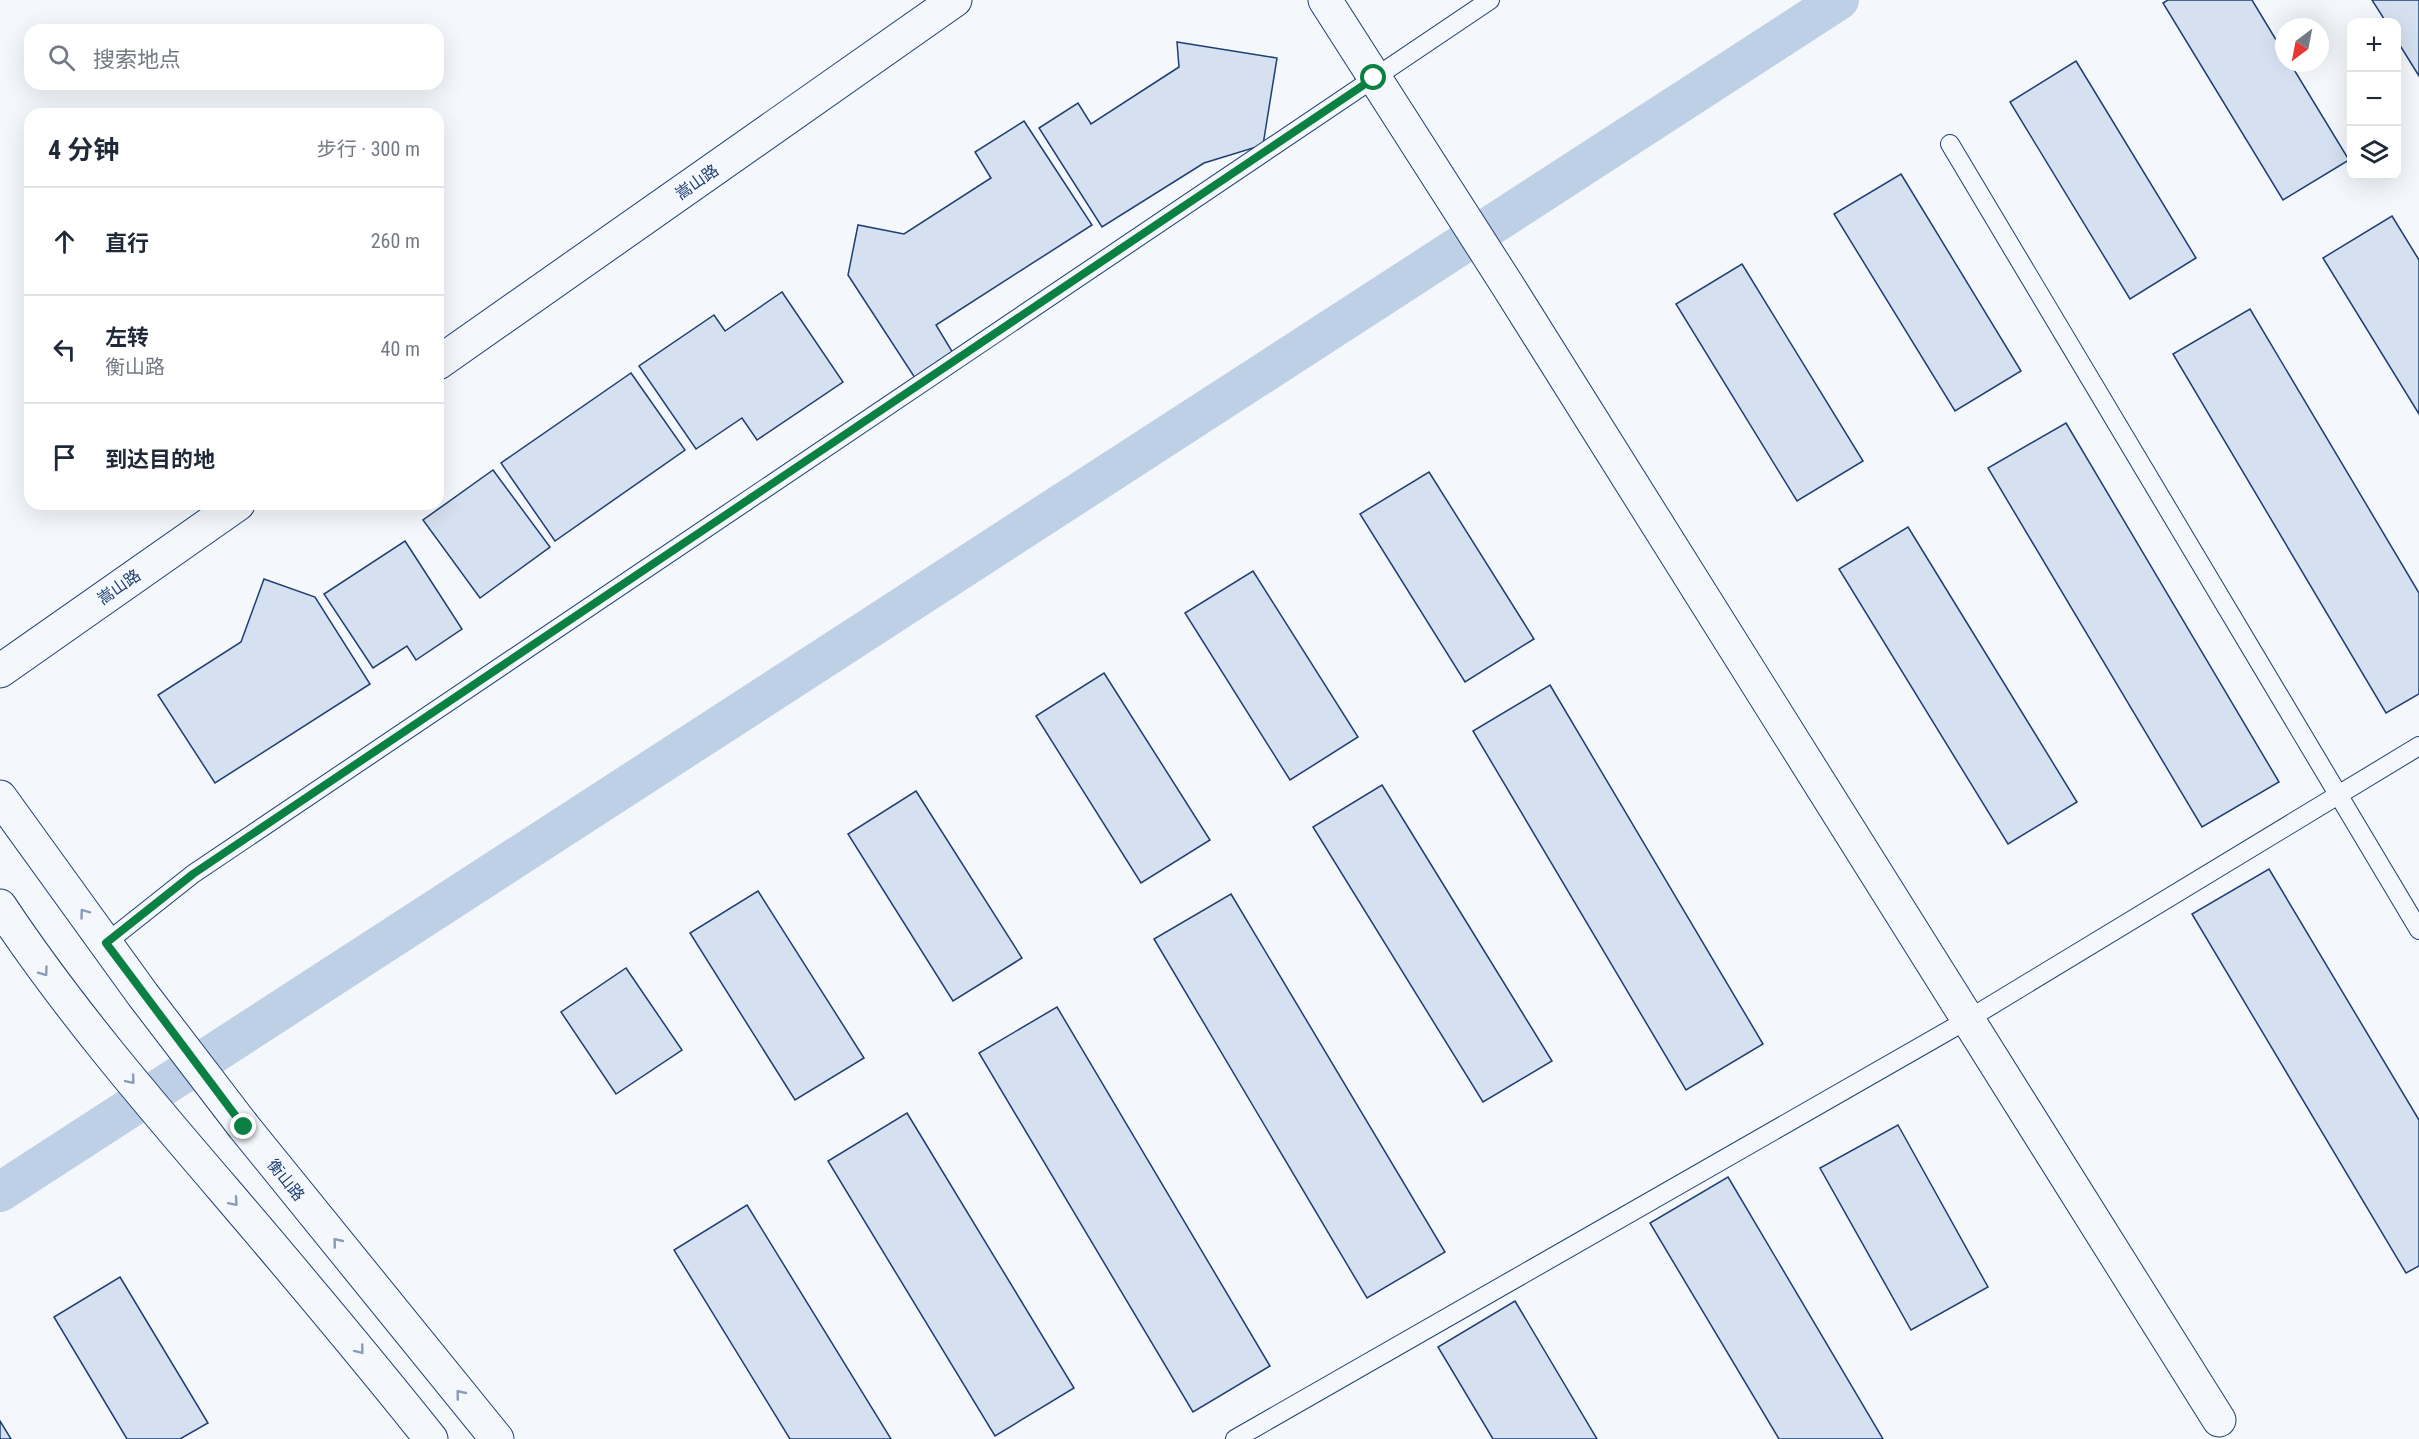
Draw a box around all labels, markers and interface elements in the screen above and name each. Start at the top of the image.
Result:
north arrow [2275,18,2329,72]
map controls [2347,18,2401,180]
button: + [2347,18,2401,72]
search box [24,24,444,90]
icon: search [45,41,78,74]
text: 搜索地点 [93,47,181,72]
route start [1360,64,1386,90]
button: − [2347,72,2401,126]
button: layers [2347,126,2401,180]
text: 4 分钟 [48,135,119,165]
text: 步行 · 300 m [317,137,420,161]
street label: 嵩山路 [672,160,722,204]
icon: ahead [48,225,81,258]
text: 260 m [371,229,420,253]
text: 直行 [105,231,149,256]
text: 左转 [105,325,149,350]
icon: left [48,333,81,366]
text: 40 m [381,337,420,361]
text: 衡山路 [105,355,165,379]
icon: arrive [48,441,81,474]
text: 到达目的地 [105,447,215,472]
street label: 嵩山路 [94,565,144,609]
one-way arrow [80,909,91,920]
one-way arrow [37,965,48,976]
one-way arrow [124,1073,135,1084]
route end [230,1113,256,1139]
street label: 衡山路 [264,1155,308,1205]
one-way arrow [227,1195,238,1206]
one-way arrow [334,1238,345,1249]
one-way arrow [353,1343,364,1354]
one-way arrow [457,1389,468,1400]

